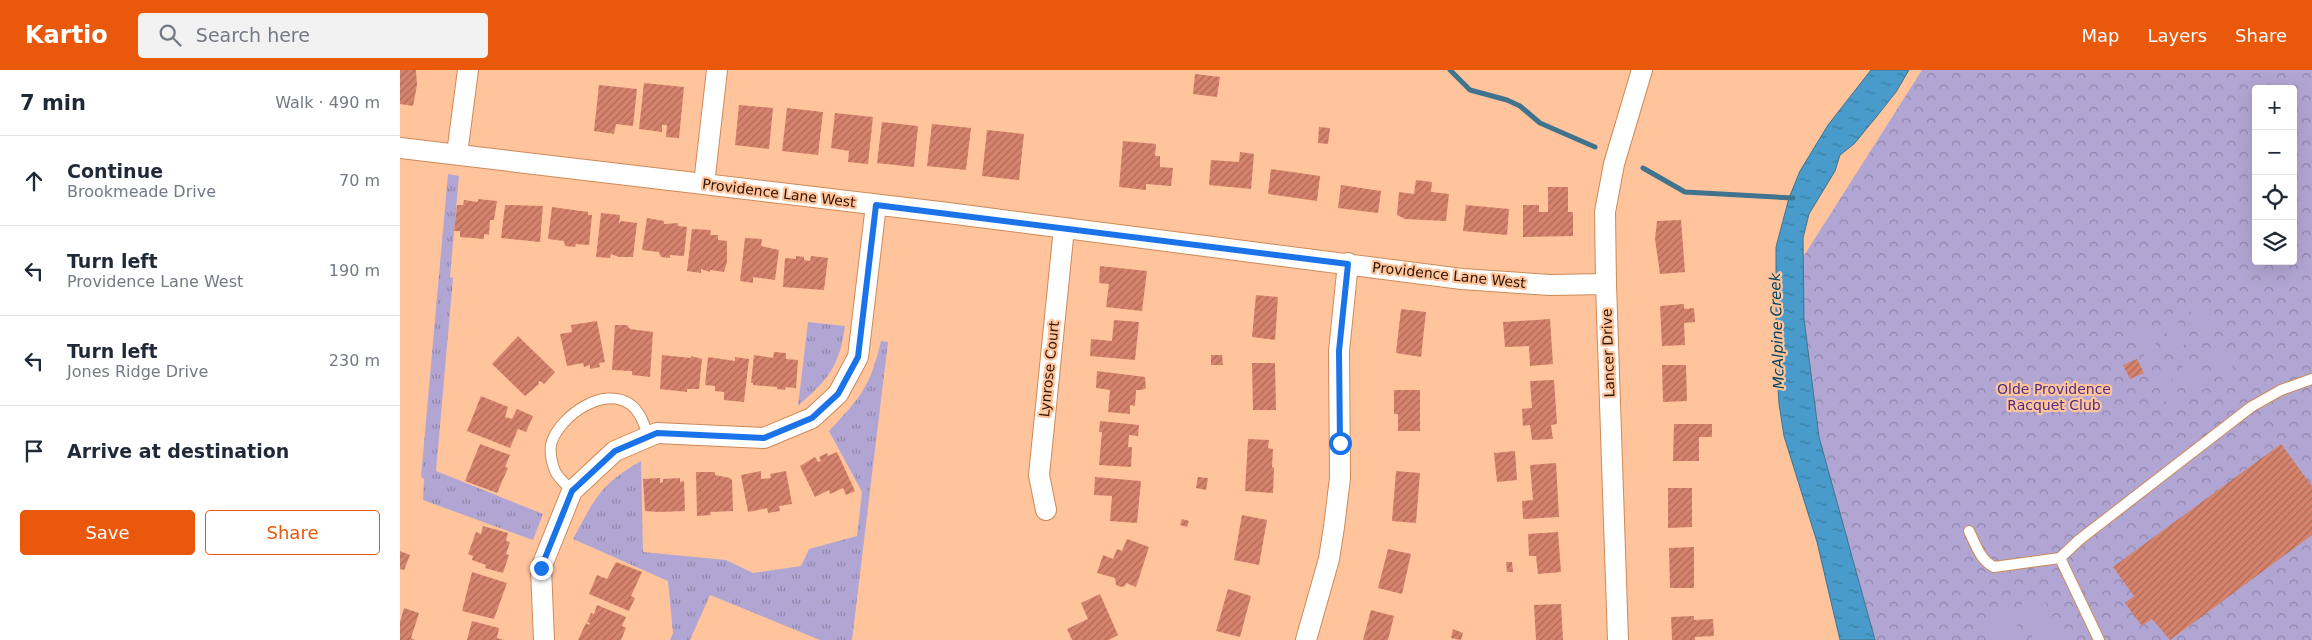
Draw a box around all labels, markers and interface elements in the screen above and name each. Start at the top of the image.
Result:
search box [138,13,488,58]
text: Kartio [25,21,108,49]
icon: search [156,21,184,49]
text: Search here [196,24,310,46]
text: Map [2081,25,2119,46]
text: Layers [2147,25,2207,46]
text: Share [2235,25,2287,46]
map controls [2252,85,2297,265]
button: + [2252,85,2297,130]
text: 7 min [20,91,86,115]
text: Walk · 490 m [275,93,380,112]
button: − [2252,130,2297,175]
text: Continue [67,160,163,182]
icon: ahead [20,167,48,195]
text: 70 m [339,171,380,190]
button: locate [2252,175,2297,220]
street label: Providence Lane West [701,176,857,210]
text: Brookmeade Drive [67,182,216,201]
button: layers [2252,220,2297,265]
text: Turn left [67,250,158,272]
icon: left [20,257,48,285]
street label: Providence Lane West [1371,259,1527,291]
text: 190 m [329,261,380,280]
water label: McAlpine Creek [1766,271,1788,390]
text: Providence Lane West [67,272,243,291]
street label: Lancer Drive [1598,308,1618,398]
street label: Lynrose Court [1036,320,1062,418]
text: Turn left [67,340,158,362]
icon: left [20,347,48,375]
text: 230 m [329,351,380,370]
text: Jones Ridge Drive [67,362,208,381]
park label: Olde Providence Racquet Club [1997,381,2111,413]
route start [1329,432,1352,455]
icon: arrive [20,437,48,465]
text: Arrive at destination [67,440,289,462]
button: Save [20,510,195,555]
button: Share [205,510,380,555]
route end [530,557,553,580]

